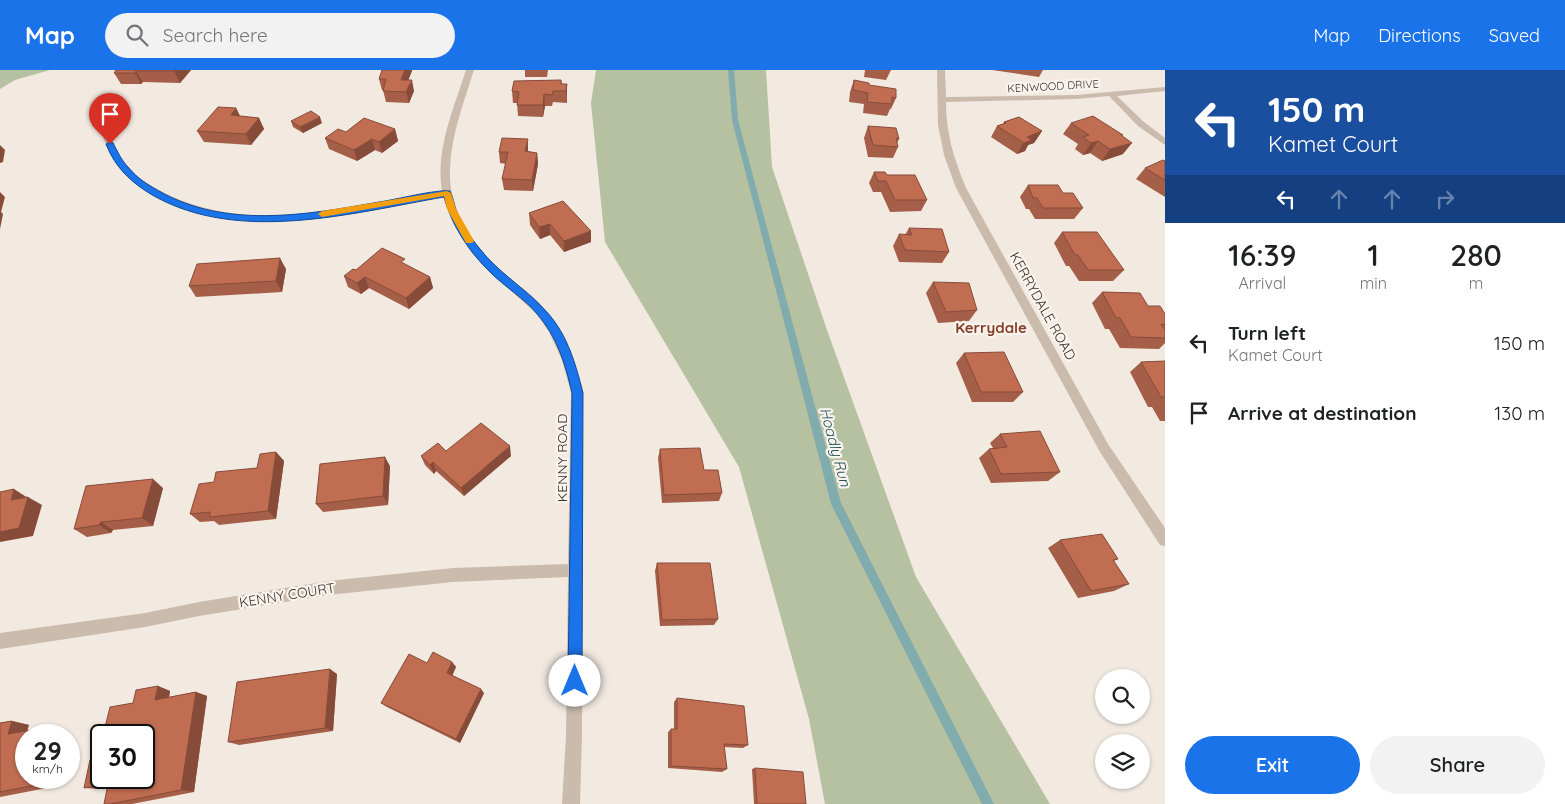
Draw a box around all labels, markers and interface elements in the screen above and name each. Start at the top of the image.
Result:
search box [105,13,455,58]
text: Map [25,20,75,50]
icon: search [123,21,151,49]
text: Search here [163,23,268,47]
text: Map [1313,24,1350,47]
text: Directions [1378,24,1461,47]
text: Saved [1489,24,1540,47]
street label: KENWOOD DRIVE [1007,77,1099,95]
text: 150 m [1268,87,1365,131]
icon: left [1185,90,1250,155]
pin [89,93,131,144]
icon: arrive [96,100,124,128]
text: Kamet Court [1268,130,1398,158]
icon: left [1272,185,1300,213]
icon: ahead [1325,185,1353,213]
icon: ahead [1378,185,1406,213]
icon: right [1431,185,1459,213]
text: 16:39 [1228,236,1296,274]
text: 1 [1368,236,1379,274]
text: 280 [1450,236,1502,274]
street label: KERRYDALE ROAD [1006,249,1080,363]
text: Arrival [1238,273,1286,293]
text: min [1360,273,1387,293]
text: m [1469,273,1483,293]
district label: Kerrydale [955,318,1027,337]
text: Turn left [1228,321,1306,345]
icon: left [1185,329,1213,357]
text: 150 m [1494,331,1545,355]
text: Kamet Court [1228,345,1323,365]
icon: arrive [1185,399,1213,427]
text: Arrive at destination [1228,401,1417,425]
text: 130 m [1494,401,1545,425]
water label: Hoadly Run [816,405,855,489]
street label: KENNY ROAD [553,414,571,502]
street label: KENNY COURT [238,579,336,611]
position arrow [548,654,600,706]
map controls [1095,669,1150,789]
button: search [1095,669,1150,724]
speed limit sign: 30 [90,724,155,789]
button: layers [1095,734,1150,789]
text: 29 [33,735,62,766]
button: Exit [1185,736,1360,794]
button: Share [1370,736,1545,794]
text: km/h [32,761,63,776]

